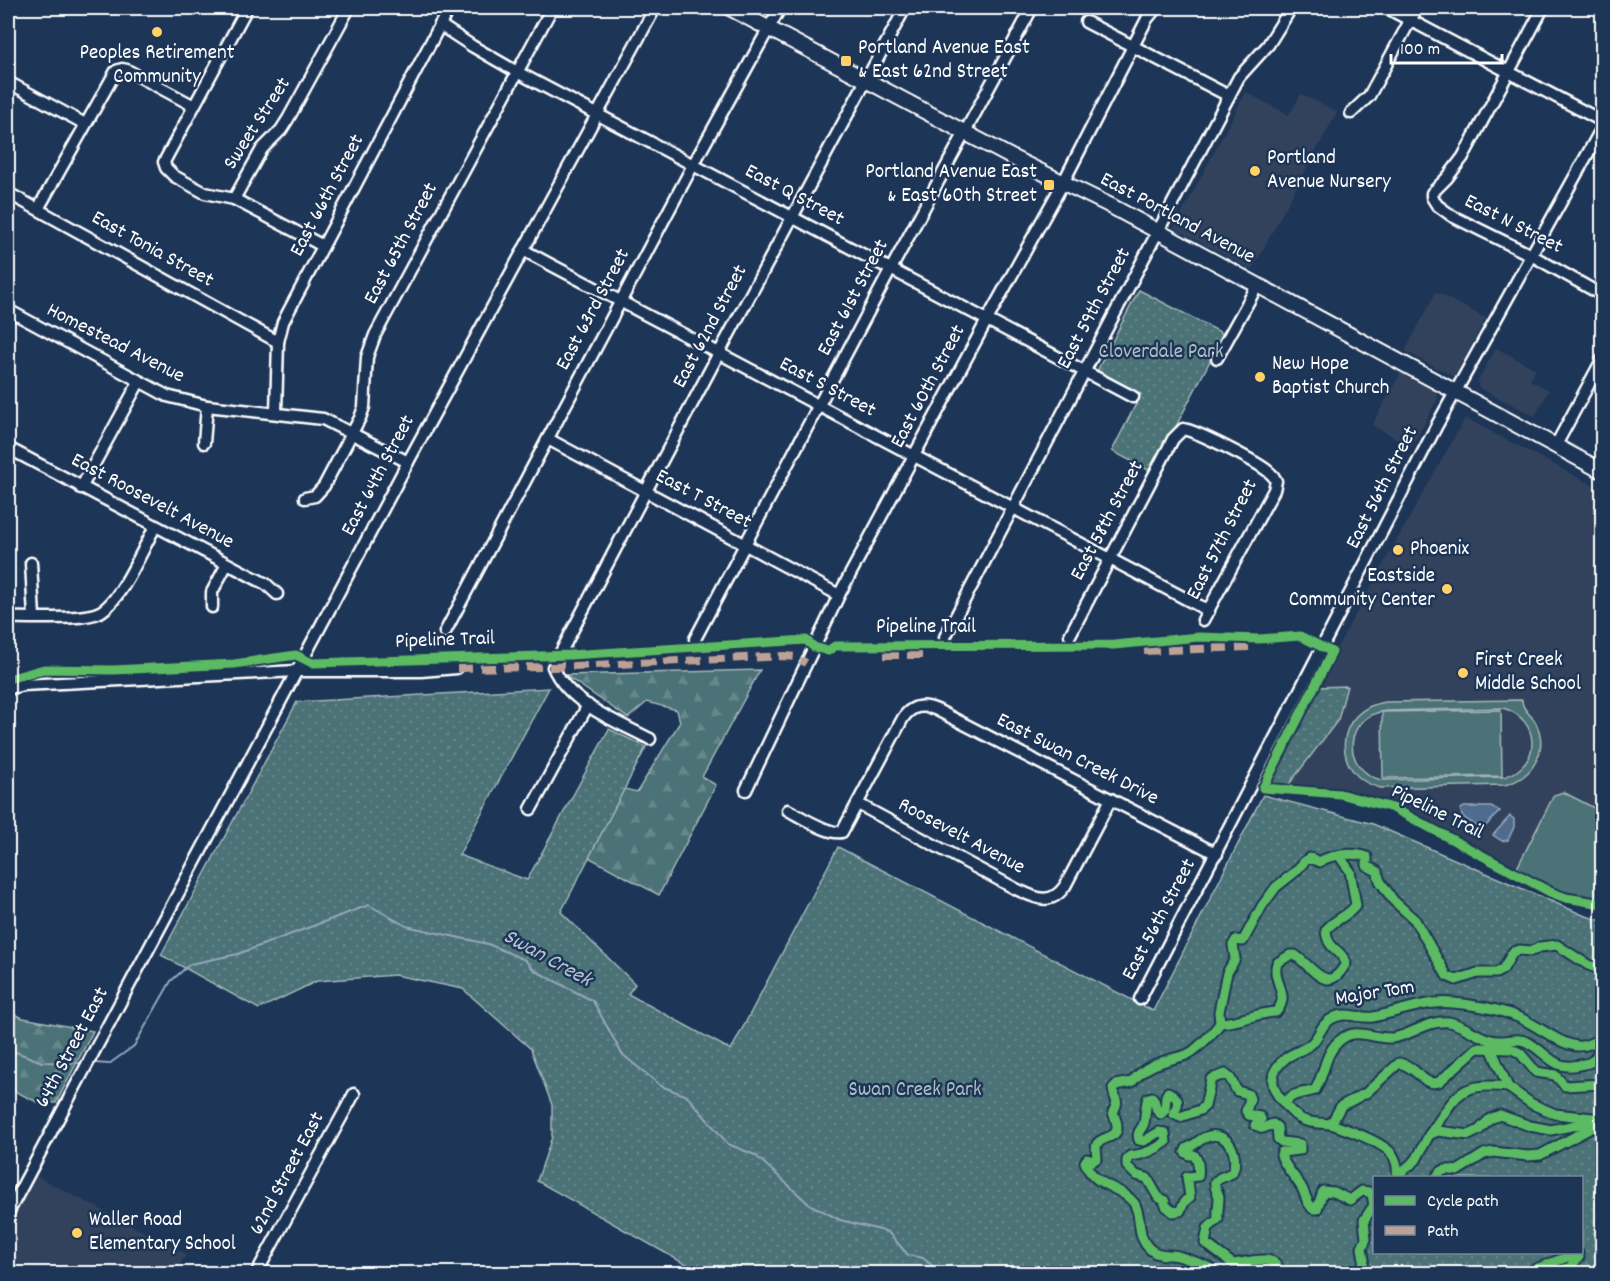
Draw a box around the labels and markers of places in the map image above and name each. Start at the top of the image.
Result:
marker: Peoples Retirement Community [150,25,164,39]
place label: Portland Avenue East & East 62nd Street [858,34,1030,88]
place label: Peoples Retirement Community [80,39,235,93]
marker: Portland Avenue East & East 62nd Street [839,54,853,68]
place label: Portland Avenue Nursery [1267,144,1391,198]
place label: Portland Avenue East & East 60th Street [865,158,1037,212]
marker: Portland Avenue Nursery [1248,164,1262,178]
marker: Portland Avenue East & East 60th Street [1042,178,1056,192]
place label: New Hope Baptist Church [1272,350,1389,404]
marker: New Hope Baptist Church [1253,370,1267,384]
place label: Phoenix [1410,535,1469,565]
marker: Phoenix [1391,543,1405,557]
place label: Eastside Community Center [1289,562,1435,616]
marker: Eastside Community Center [1440,582,1454,596]
place label: First Creek Middle School [1475,646,1581,700]
marker: First Creek Middle School [1456,666,1470,680]
place label: Waller Road Elementary School [89,1206,236,1260]
marker: Waller Road Elementary School [70,1226,84,1240]

